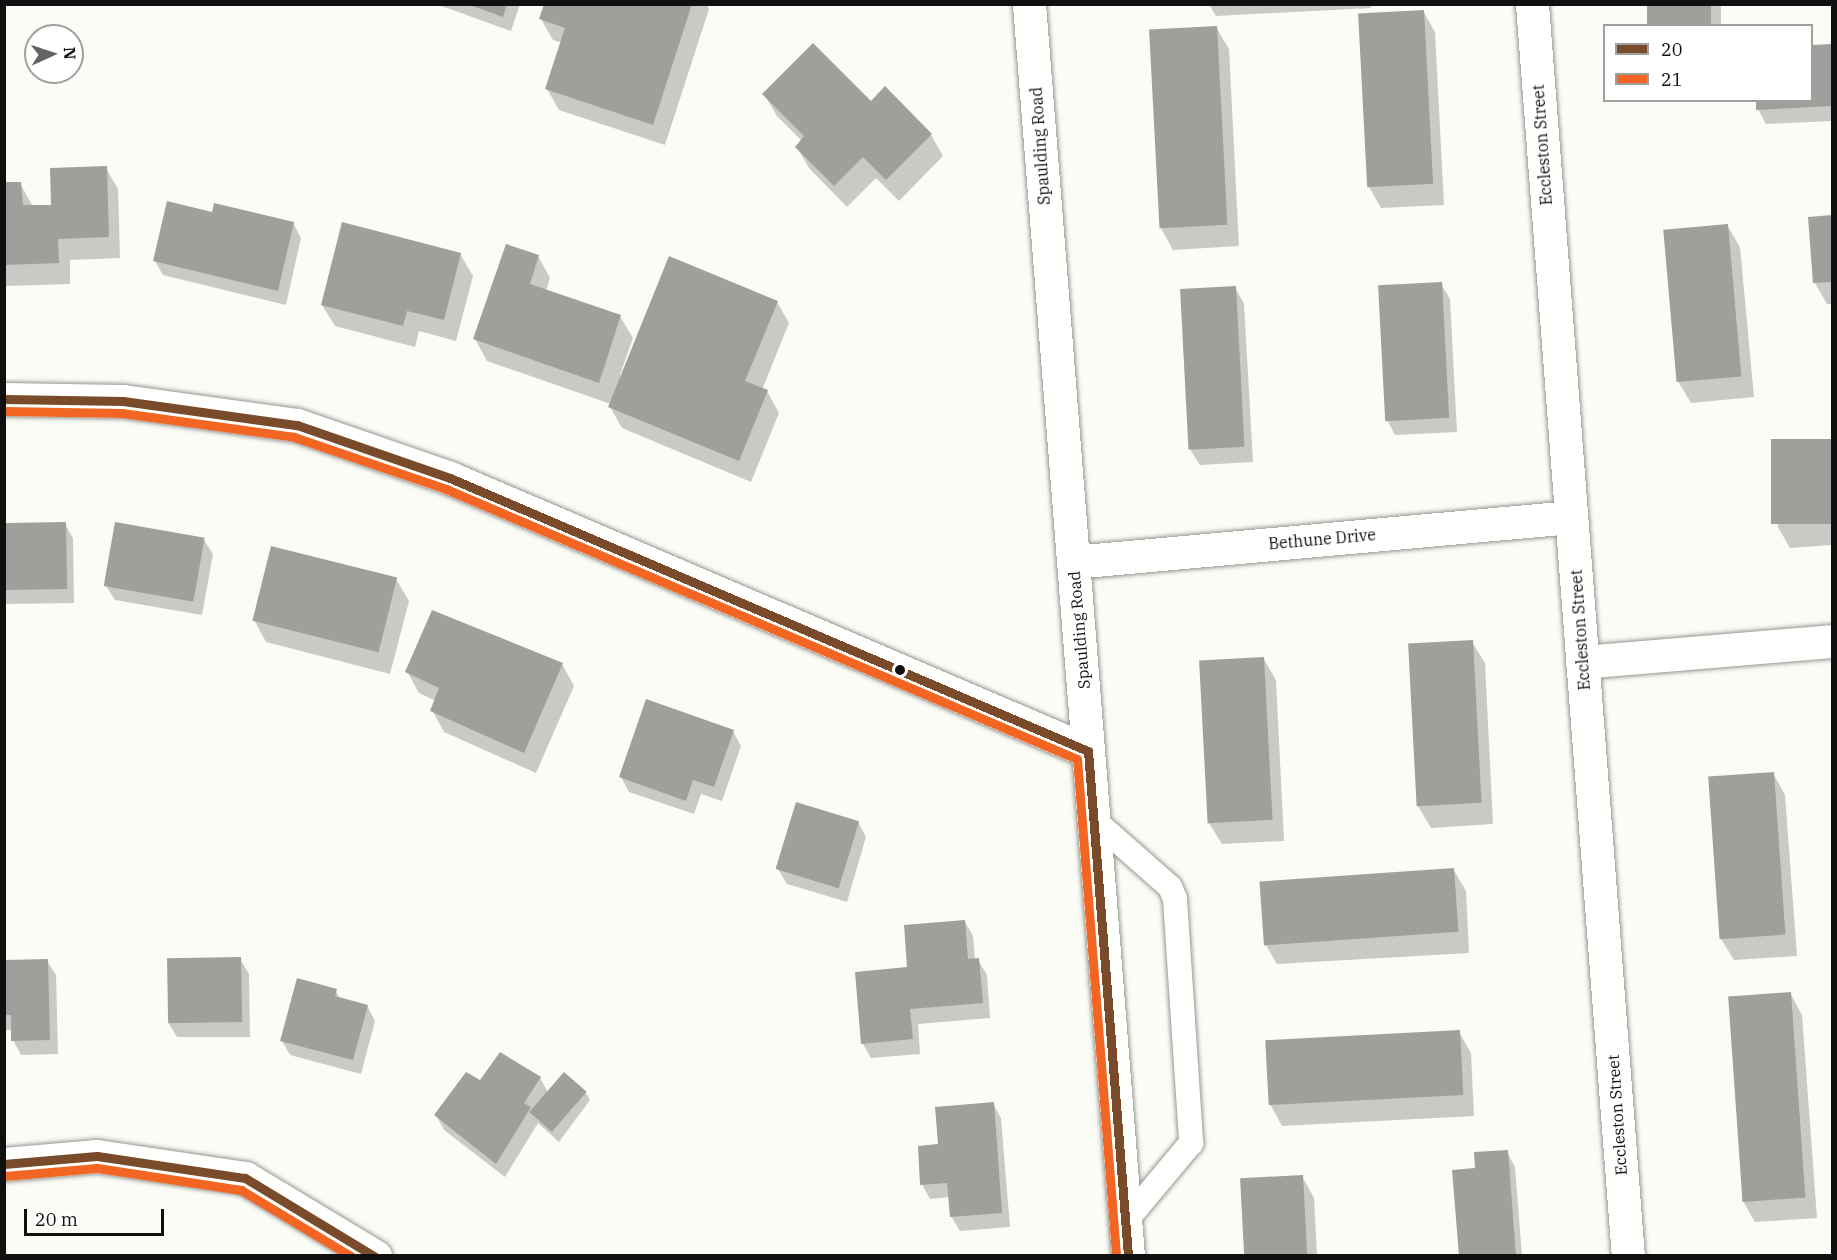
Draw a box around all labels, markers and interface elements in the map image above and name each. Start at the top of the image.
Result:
north arrow [24,24,84,84]
legend [1603,24,1813,102]
text: 20 [1661,38,1683,61]
text: N [60,46,80,60]
text: 21 [1661,68,1683,91]
street label: Eccleston Street [1528,84,1556,206]
street label: Spaulding Road [1026,86,1054,206]
street label: Bethune Drive [1268,525,1376,553]
street label: Eccleston Street [1566,569,1594,691]
street label: Spaulding Road [1064,570,1094,690]
unlabelled marker [894,664,906,676]
street label: Eccleston Street [1603,1054,1631,1176]
scale bar [27,1197,166,1235]
text: 20 m [35,1208,78,1231]

